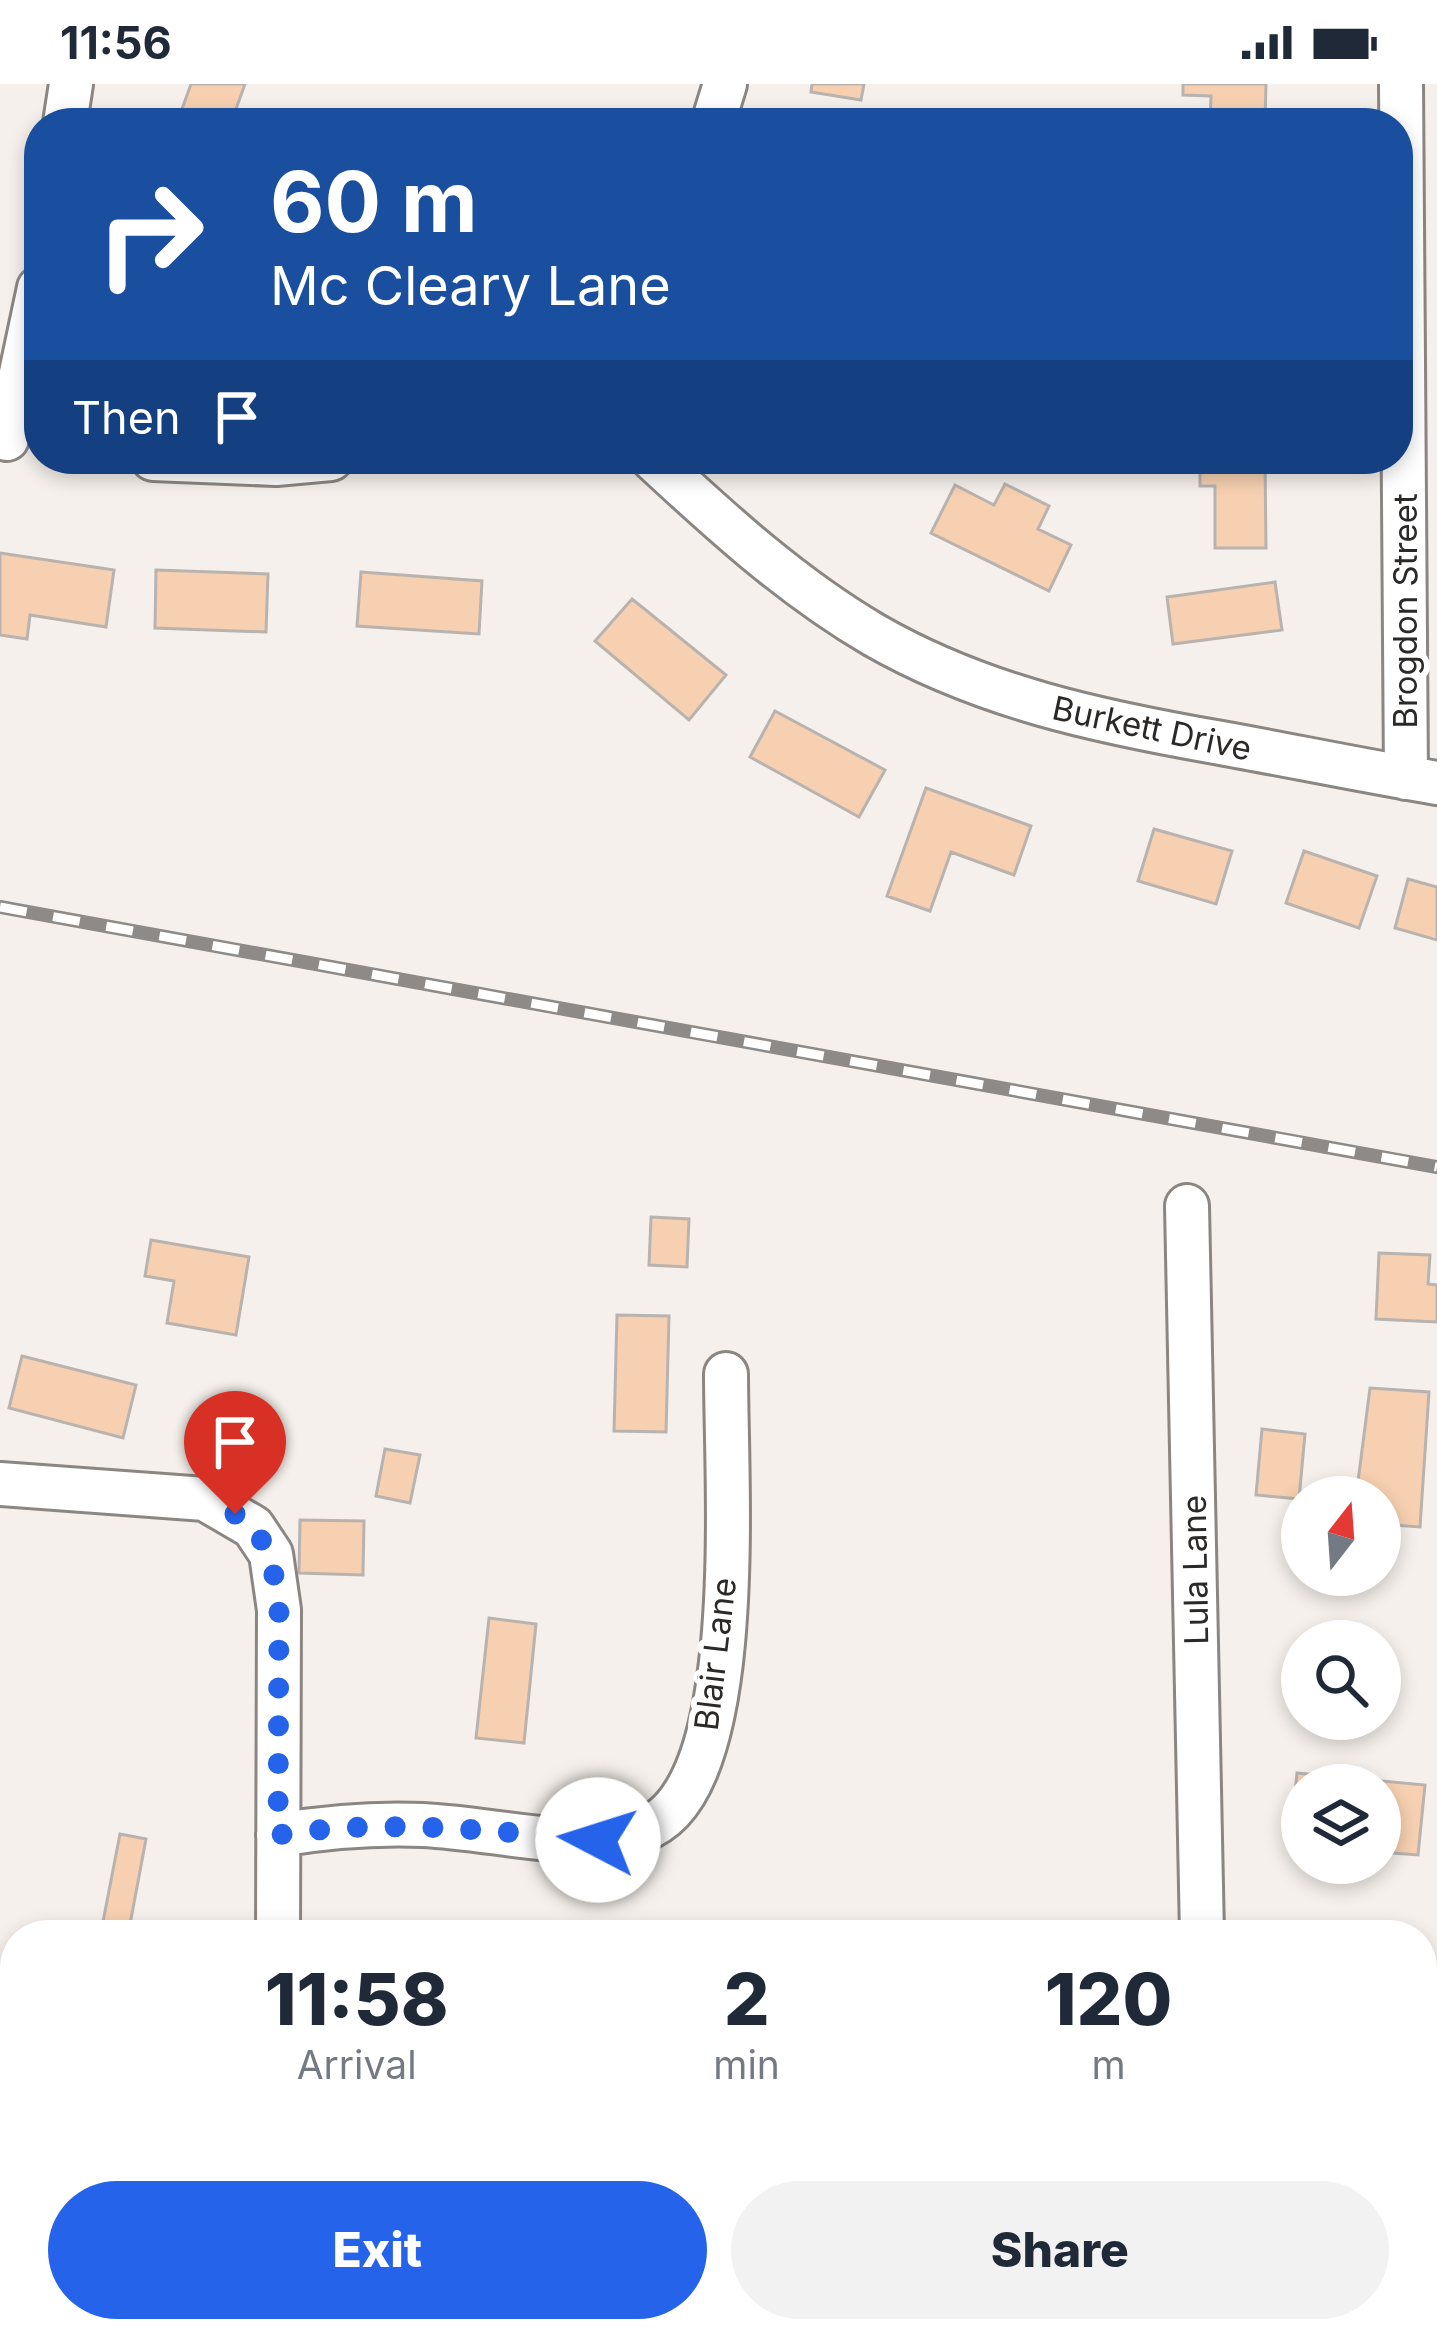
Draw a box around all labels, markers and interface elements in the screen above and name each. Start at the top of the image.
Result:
text: 11:56 [60,15,172,70]
text: 60 m [270,151,478,252]
icon: right [72,156,228,312]
text: Mc Cleary Lane [270,253,671,318]
icon: arrive [204,384,270,450]
text: Then [72,390,180,445]
street label: Brogdon Street [1385,493,1425,729]
street label: Burkett Drive [1049,687,1255,769]
pin [184,1391,286,1514]
icon: arrive [202,1409,268,1475]
north arrow [1281,1476,1401,1596]
map controls [1281,1476,1401,1884]
street label: Lula Lane [1174,1495,1216,1645]
street label: Blair Lane [686,1575,744,1733]
button: search [1281,1620,1401,1740]
button: layers [1281,1764,1401,1884]
position arrow [535,1777,661,1903]
text: 11:58 [265,1955,448,2042]
text: 2 [724,1955,770,2042]
text: 120 [1045,1955,1172,2042]
text: Arrival [297,2041,417,2088]
text: min [713,2041,780,2088]
text: m [1091,2041,1126,2088]
button: Exit [48,2181,707,2319]
button: Share [731,2181,1389,2319]

